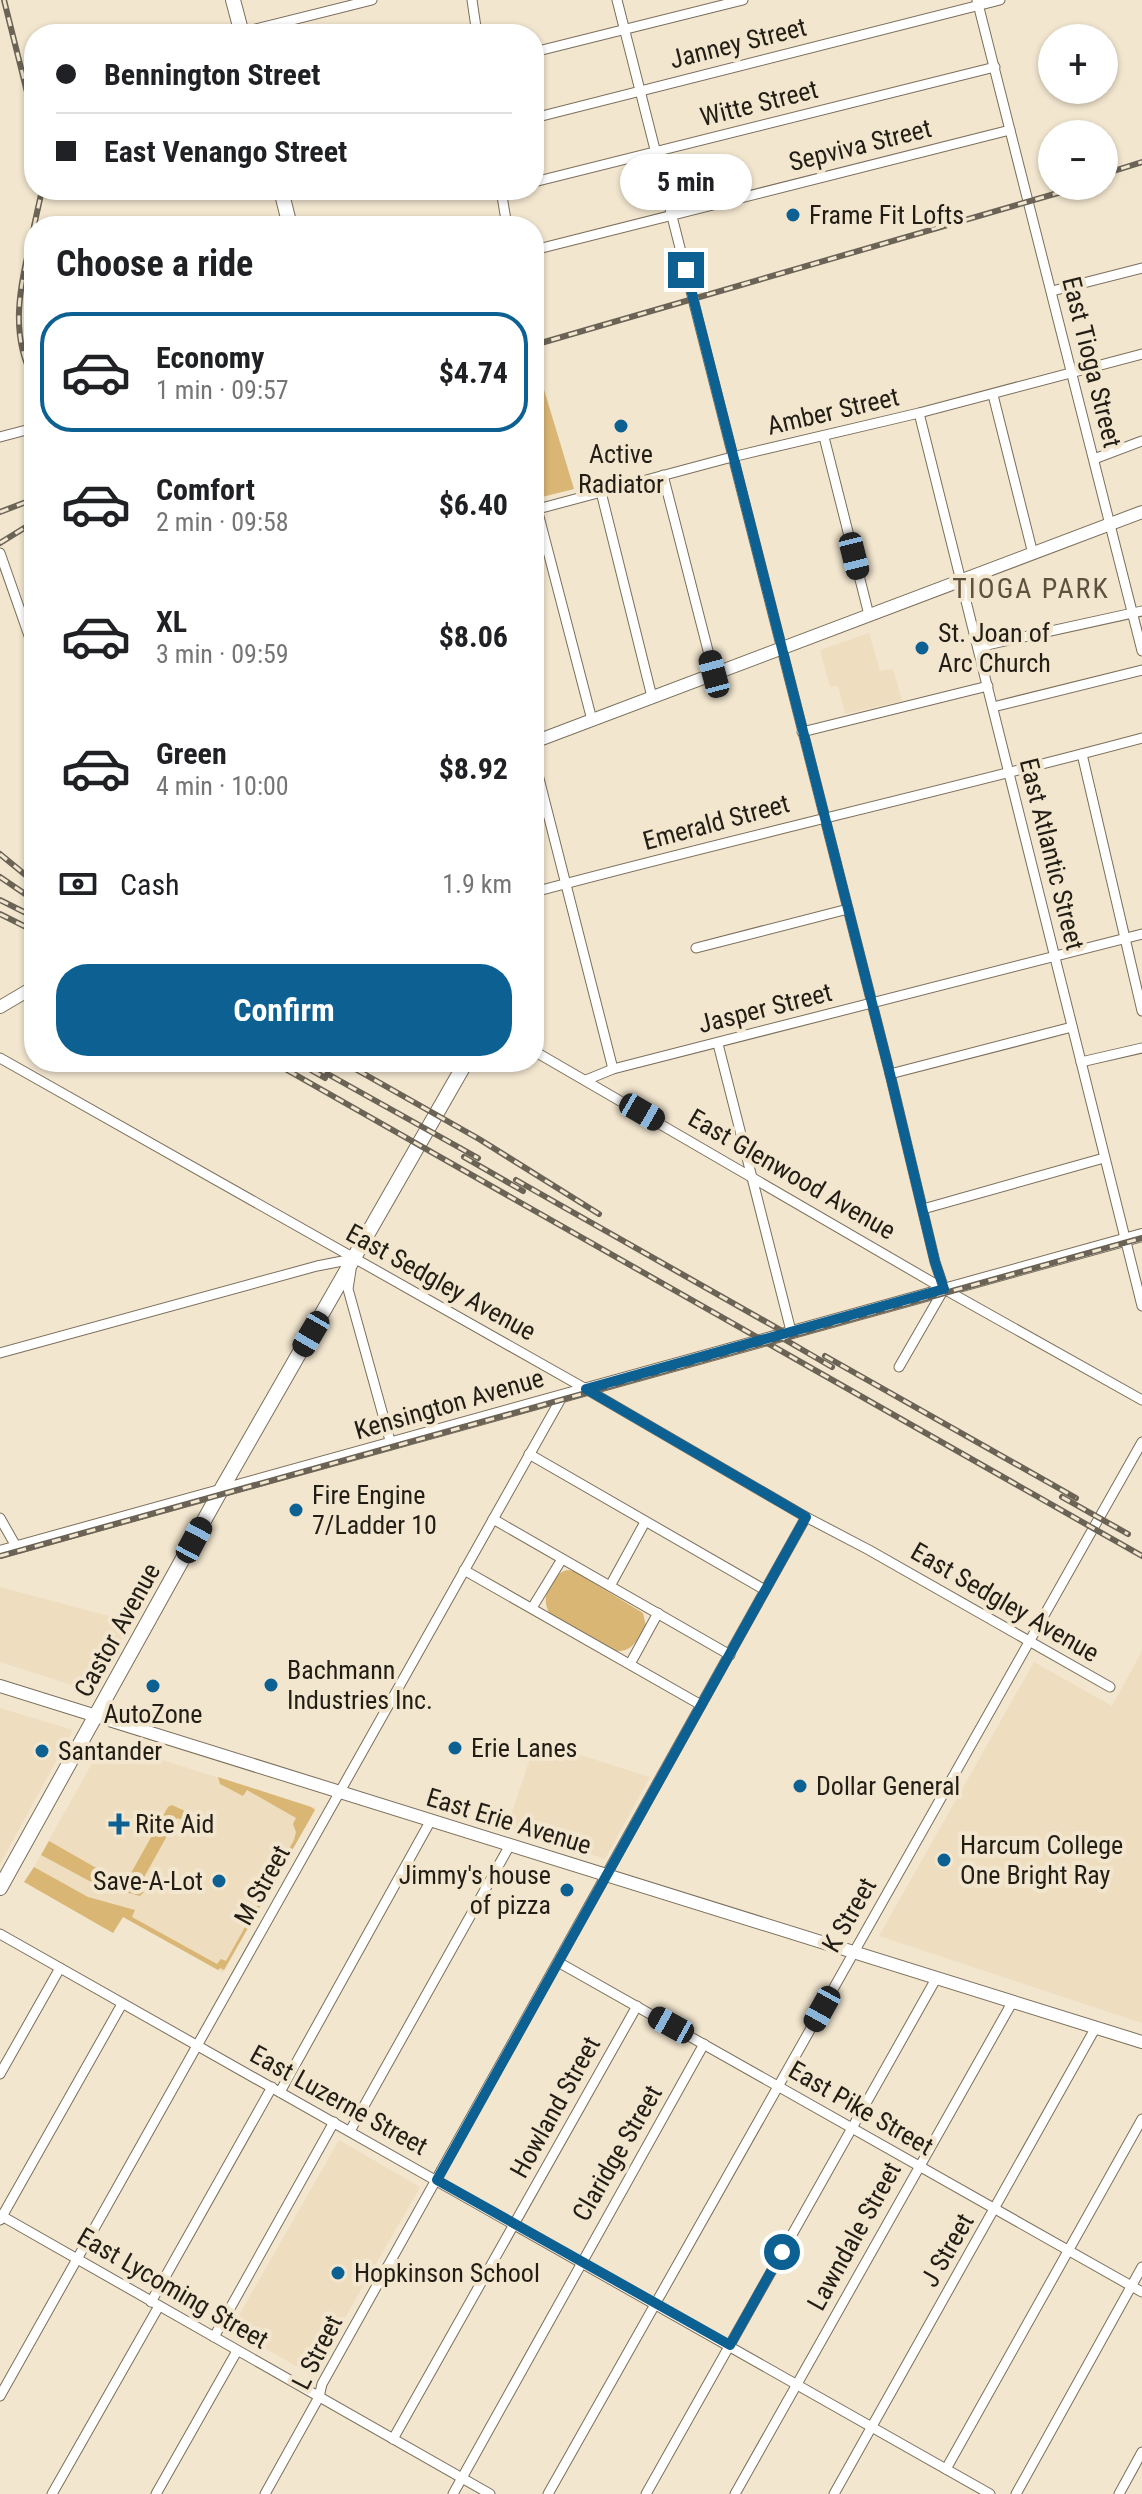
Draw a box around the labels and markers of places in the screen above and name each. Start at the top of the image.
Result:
place label: Frame Fit Lofts [809,200,964,230]
marker: Frame Fit Lofts [784,206,802,224]
marker: Active Radiator [612,417,630,435]
place label: Active Radiator [578,439,664,499]
place label: St. Joan of Arc Church [938,618,1051,678]
marker: St. Joan of Arc Church [913,639,931,657]
place label: Fire Engine 7/Ladder 10 [312,1480,437,1540]
marker: Fire Engine 7/Ladder 10 [287,1501,305,1519]
place label: Bachmann Industries Inc. [287,1655,433,1715]
marker: Bachmann Industries Inc. [262,1676,280,1694]
marker: AutoZone [144,1677,162,1695]
place label: AutoZone [103,1699,203,1729]
place label: Erie Lanes [471,1733,577,1763]
place label: Santander [58,1736,162,1766]
marker: Erie Lanes [446,1739,464,1757]
marker: Santander [33,1742,51,1760]
place label: Dollar General [816,1771,960,1801]
marker: Dollar General [791,1777,809,1795]
place label: Rite Aid [135,1809,214,1839]
marker: Rite Aid [110,1815,128,1833]
place label: Harcum College One Bright Ray [960,1830,1123,1890]
marker: Harcum College One Bright Ray [935,1851,953,1869]
place label: Jimmy's house of pizza [399,1860,551,1920]
place label: Save-A-Lot [93,1866,203,1896]
marker: Save-A-Lot [210,1872,228,1890]
marker: Jimmy's house of pizza [558,1881,576,1899]
place label: Hopkinson School [354,2258,540,2288]
marker: Hopkinson School [329,2264,347,2282]

